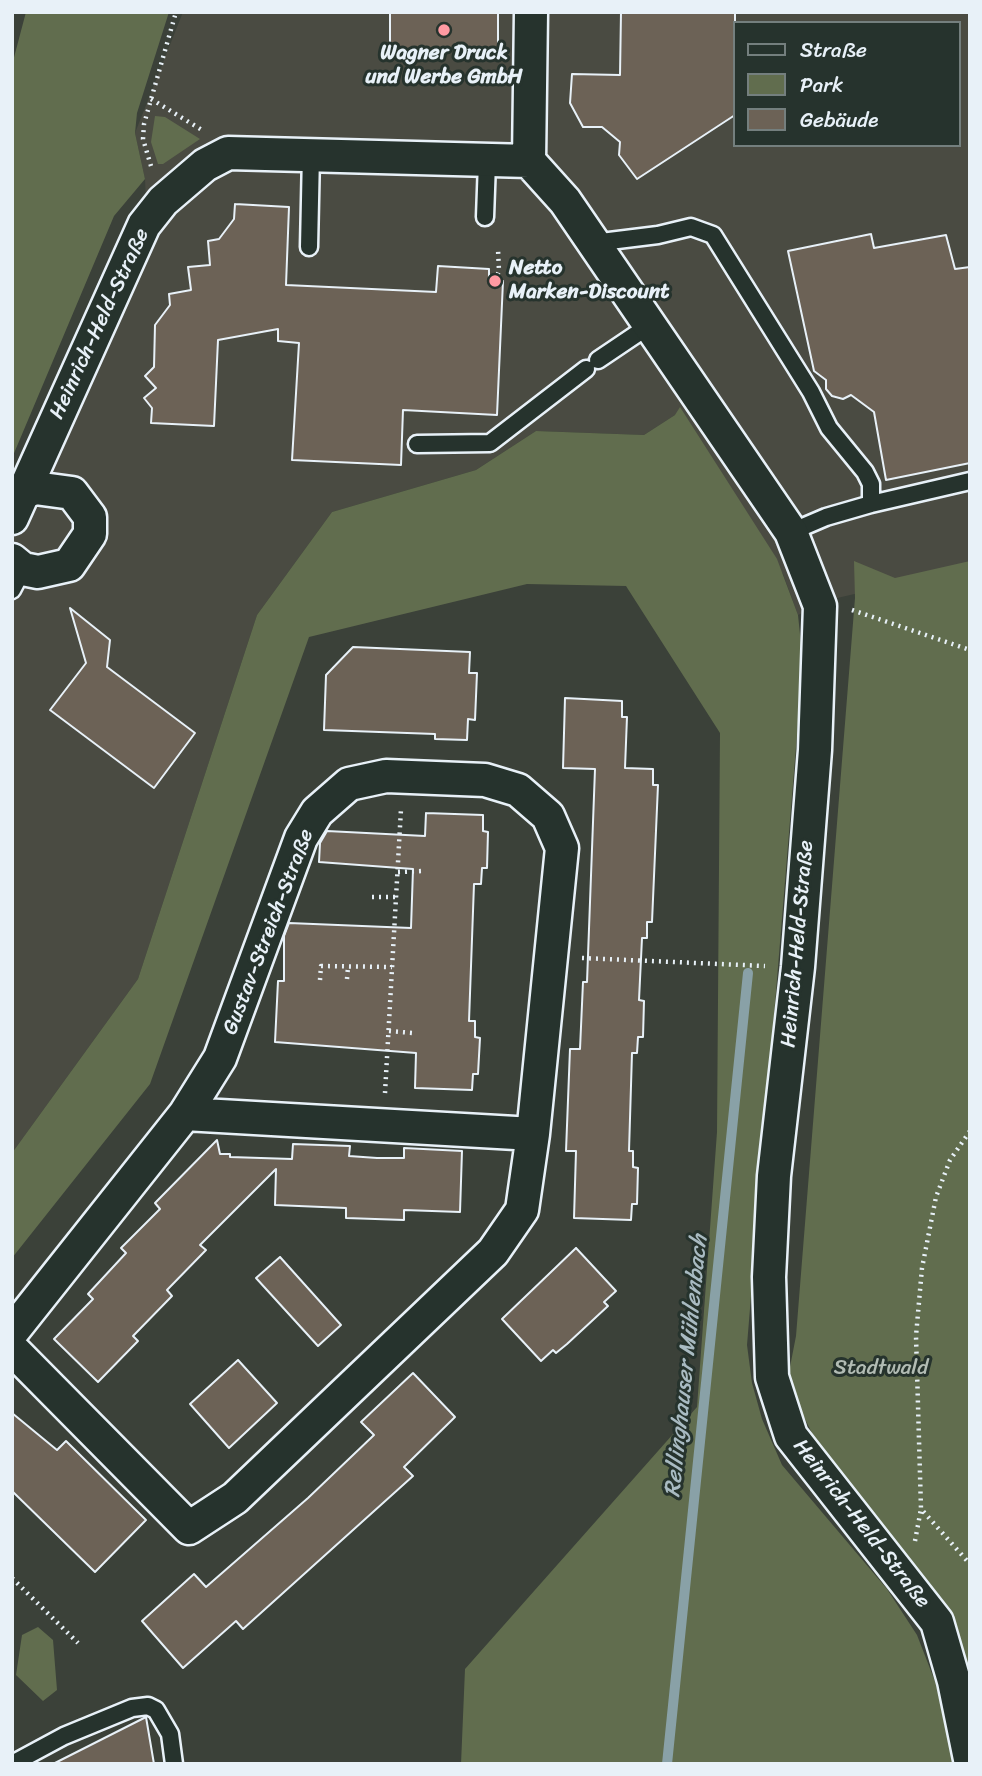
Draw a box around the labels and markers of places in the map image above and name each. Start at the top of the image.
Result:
marker: Wagner Druck und Werbe GmbH [436,22,452,38]
place label: Wagner Druck und Werbe GmbH [365,41,523,91]
place label: Netto Marken-Discount [509,256,669,306]
marker: Netto Marken-Discount [487,273,503,289]

